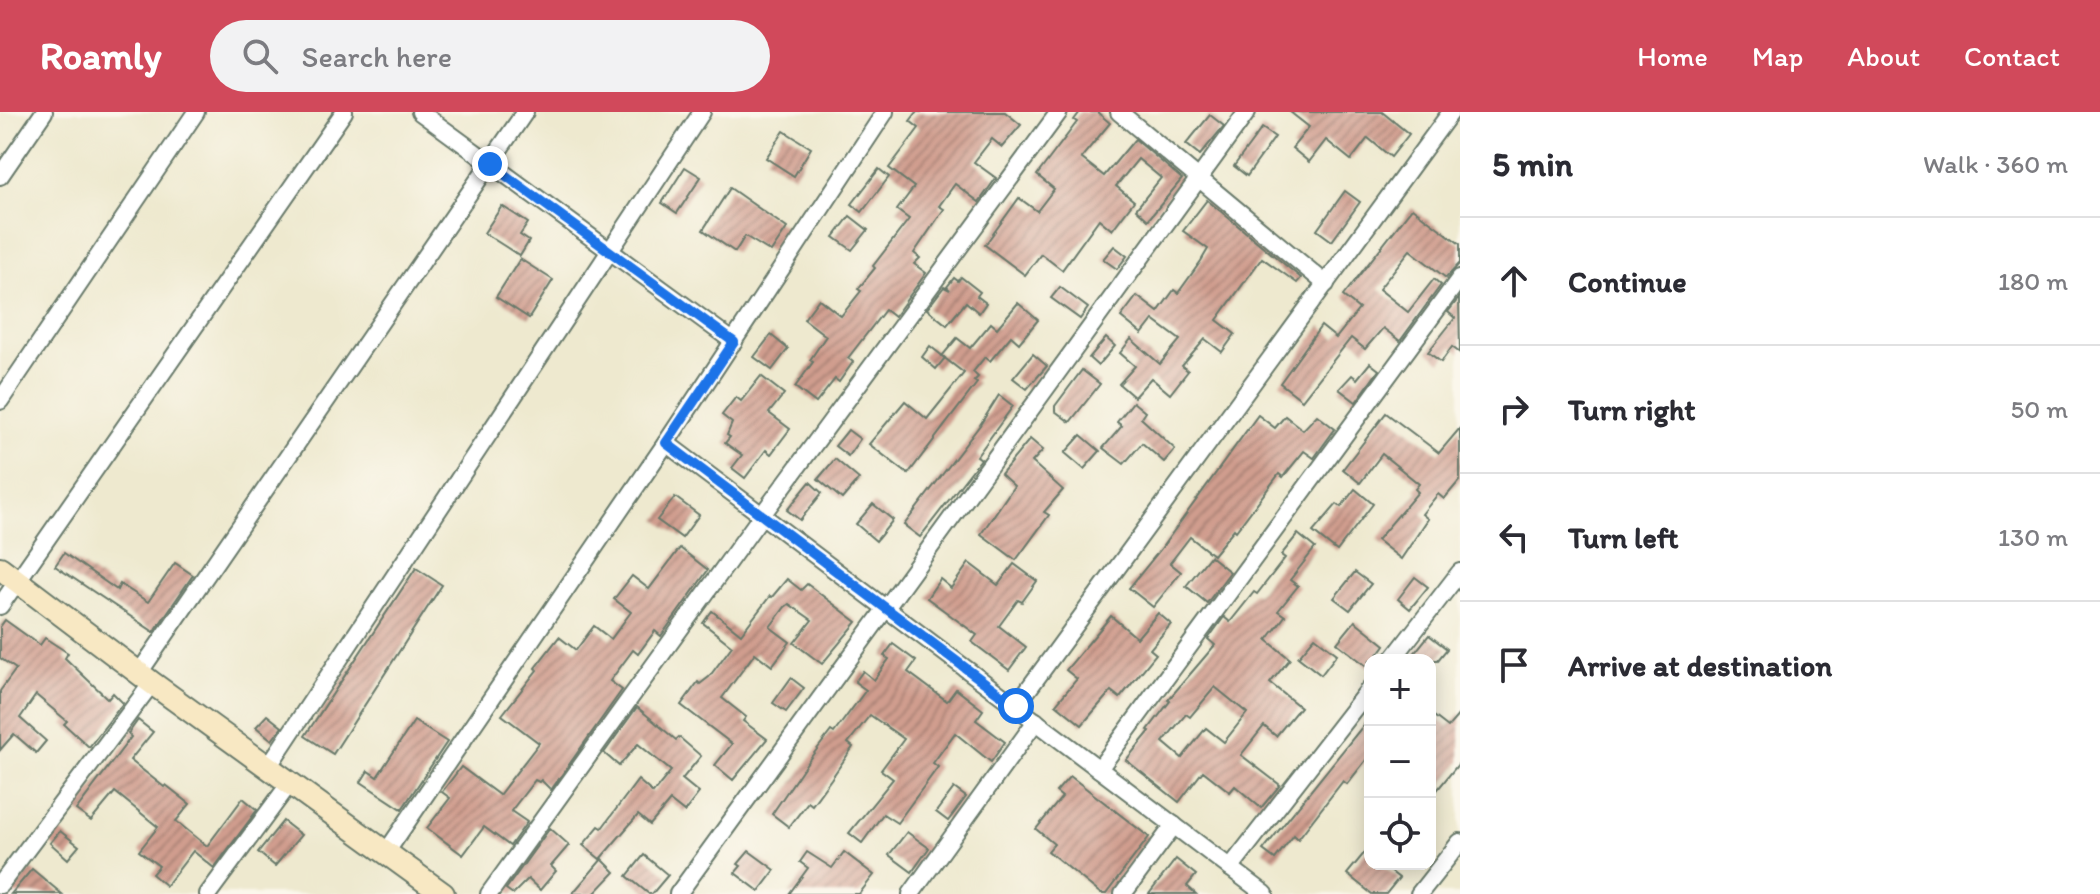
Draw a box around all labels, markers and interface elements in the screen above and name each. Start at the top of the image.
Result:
search box [210,20,770,92]
text: Roamly [40,33,162,79]
icon: search [238,34,282,78]
text: Search here [302,38,452,75]
text: Home [1637,39,1708,73]
text: Map [1752,39,1803,73]
text: About [1847,39,1920,73]
text: Contact [1964,39,2060,73]
text: 5 min [1492,144,1573,185]
route end [472,146,508,182]
text: Walk · 360 m [1923,148,2068,180]
icon: ahead [1492,259,1536,303]
text: Continue [1568,263,1687,300]
text: 180 m [1998,265,2068,297]
icon: right [1492,387,1536,431]
text: Turn right [1568,391,1696,428]
text: 50 m [2011,393,2068,425]
icon: left [1492,515,1536,559]
text: Turn left [1568,519,1679,556]
text: 130 m [1998,521,2068,553]
icon: arrive [1492,643,1536,687]
text: Arrive at destination [1568,647,1832,684]
map controls [1364,654,1436,870]
button: + [1364,654,1436,726]
route start [998,688,1034,724]
button: − [1364,726,1436,798]
button: locate [1364,798,1436,870]

